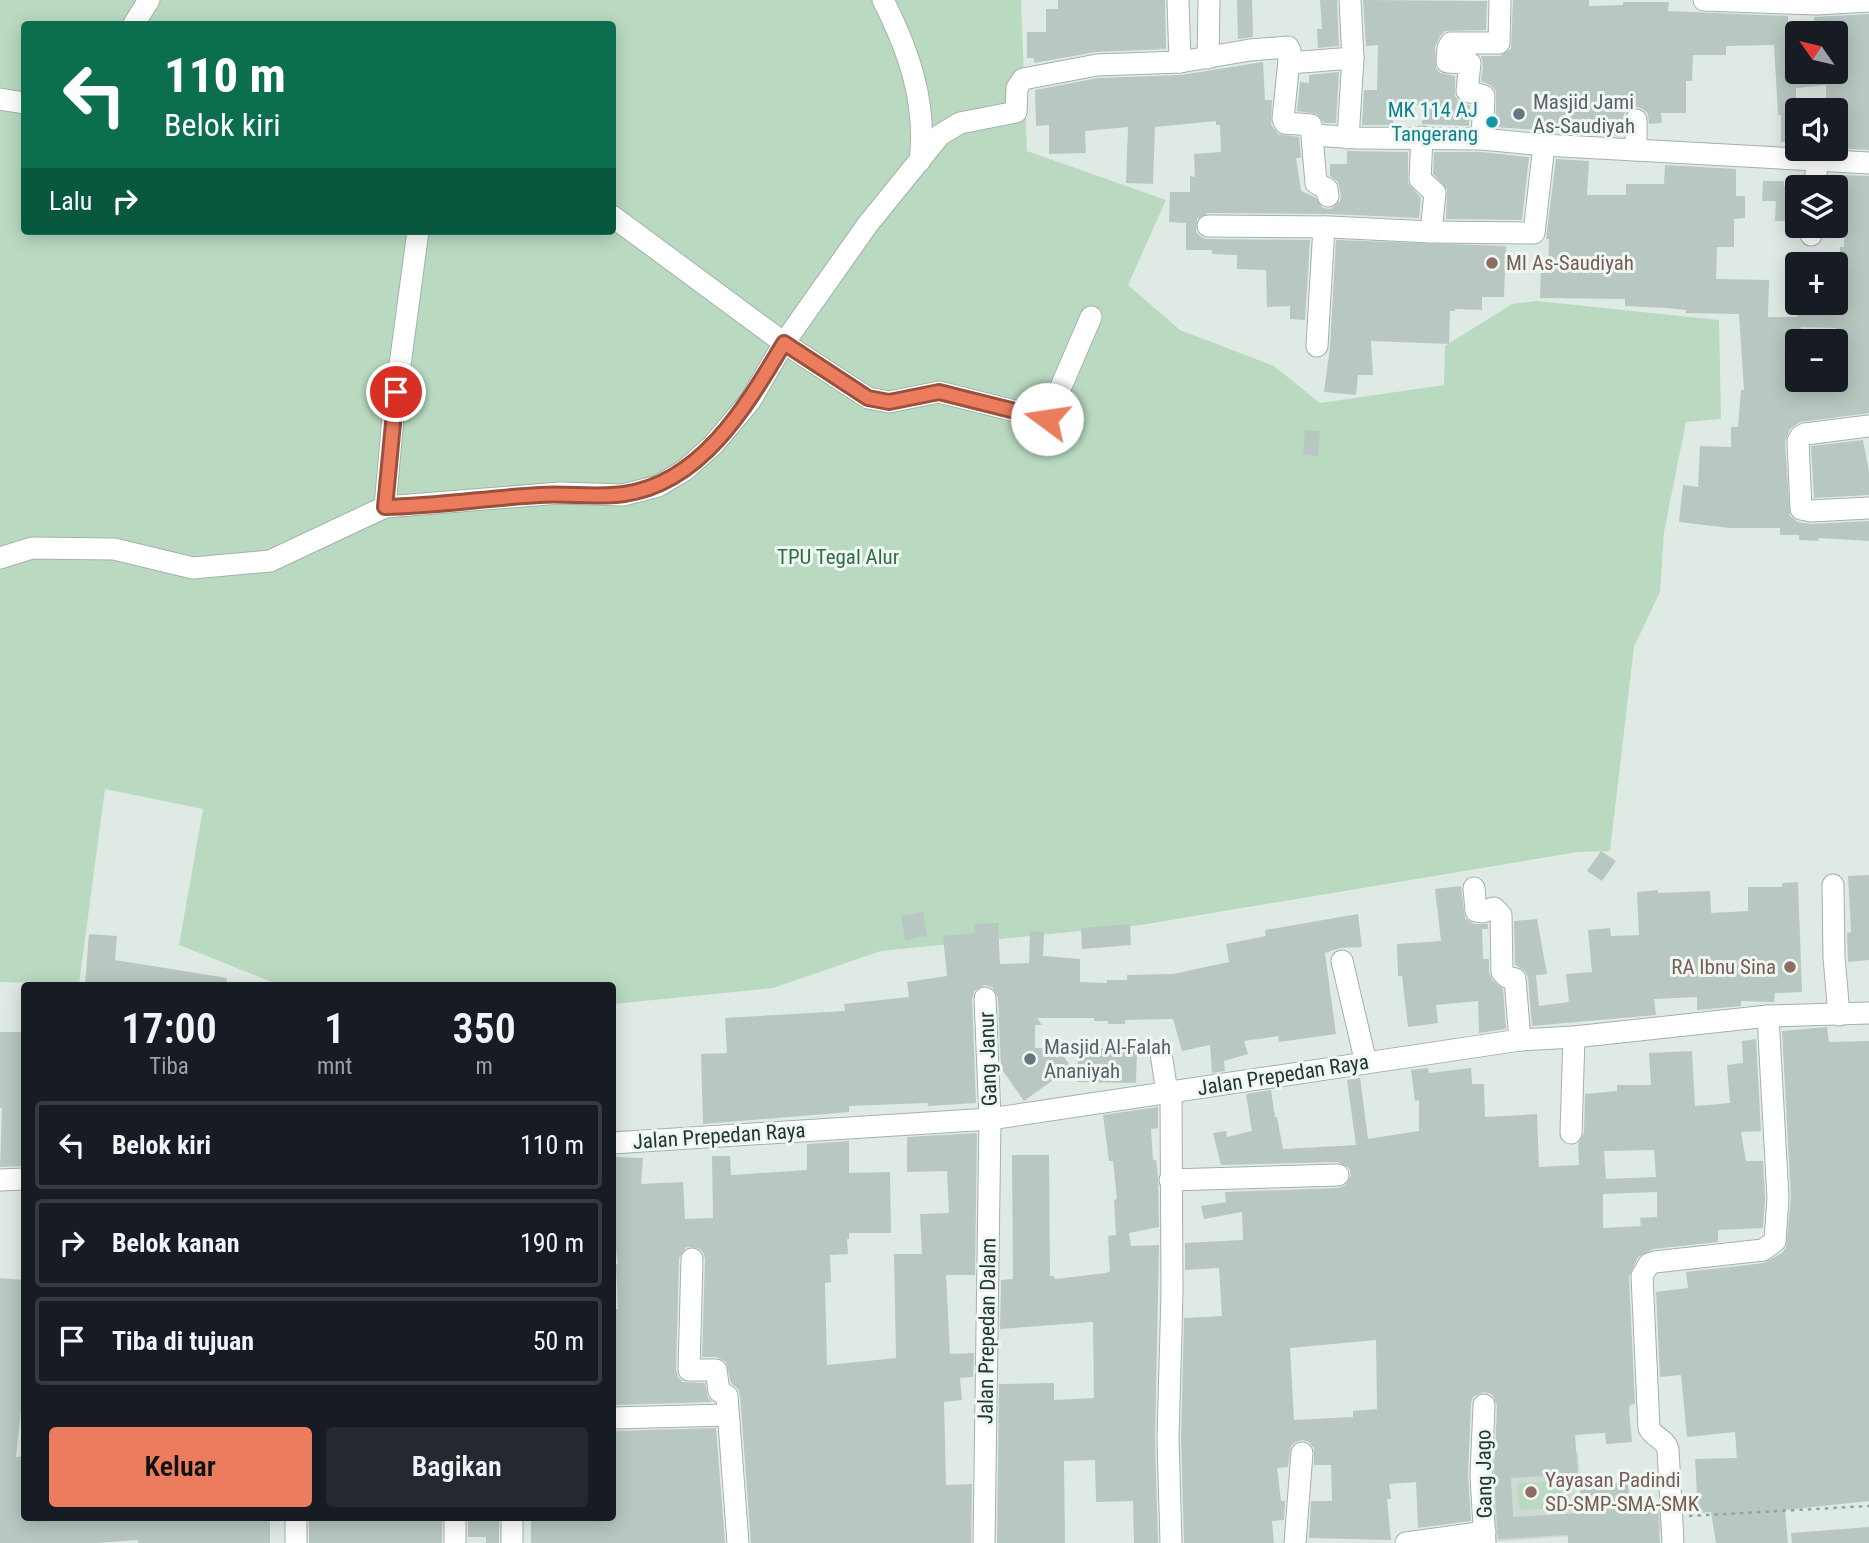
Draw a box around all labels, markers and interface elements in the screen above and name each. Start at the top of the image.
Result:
north arrow [1785,21,1848,84]
map controls [1785,21,1848,392]
text: 110 m [164,47,286,104]
icon: left [49,49,140,140]
place label: Masjid Jami As-Saudiyah [1533,90,1635,138]
place label: MK 114 AJ Tangerang [1388,98,1478,146]
button: sound [1785,98,1848,161]
text: Belok kiri [164,106,281,144]
marker: Masjid Jami As-Saudiyah [1511,106,1527,122]
marker: MK 114 AJ Tangerang [1484,114,1500,130]
button: layers [1785,175,1848,238]
icon: right [106,182,144,220]
text: Lalu [49,186,92,216]
place label: MI As-Saudiyah [1506,251,1634,275]
button: + [1785,252,1848,315]
marker: MI As-Saudiyah [1484,255,1500,271]
button: − [1785,329,1848,392]
pin [366,362,426,422]
icon: arrive [377,373,415,411]
position arrow [1010,382,1084,456]
park label: TPU Tegal Alur [777,545,899,569]
place label: RA Ibnu Sina [1671,955,1776,979]
marker: RA Ibnu Sina [1782,959,1798,975]
text: 17:00 [121,1004,217,1053]
text: 1 [324,1004,345,1053]
text: 350 [452,1004,516,1053]
street label: Gang Janur [974,1011,1002,1107]
place label: Masjid Al-Falah Ananiyah [1044,1035,1171,1083]
street label: Jalan Prepedan Raya [1196,1050,1370,1100]
marker: Masjid Al-Falah Ananiyah [1022,1051,1038,1067]
text: Tiba [149,1053,189,1080]
text: mnt [317,1053,352,1080]
text: m [475,1053,493,1080]
street label: Jalan Prepedan Raya [632,1118,806,1154]
icon: left [53,1126,91,1164]
text: Belok kiri [112,1130,211,1160]
text: 110 m [520,1130,584,1160]
icon: right [53,1224,91,1262]
text: Belok kanan [112,1228,239,1258]
text: 190 m [520,1228,584,1258]
street label: Jalan Prepedan Dalam [973,1238,1001,1424]
icon: arrive [53,1322,91,1360]
text: Tiba di tujuan [112,1326,254,1356]
text: 50 m [533,1326,584,1356]
button: Keluar [49,1427,312,1507]
button: Bagikan [326,1427,588,1507]
street label: Gang Jago [1471,1429,1497,1519]
place label: Yayasan Padindi SD-SMP-SMA-SMK [1545,1468,1700,1516]
marker: Yayasan Padindi SD-SMP-SMA-SMK [1523,1484,1539,1500]

